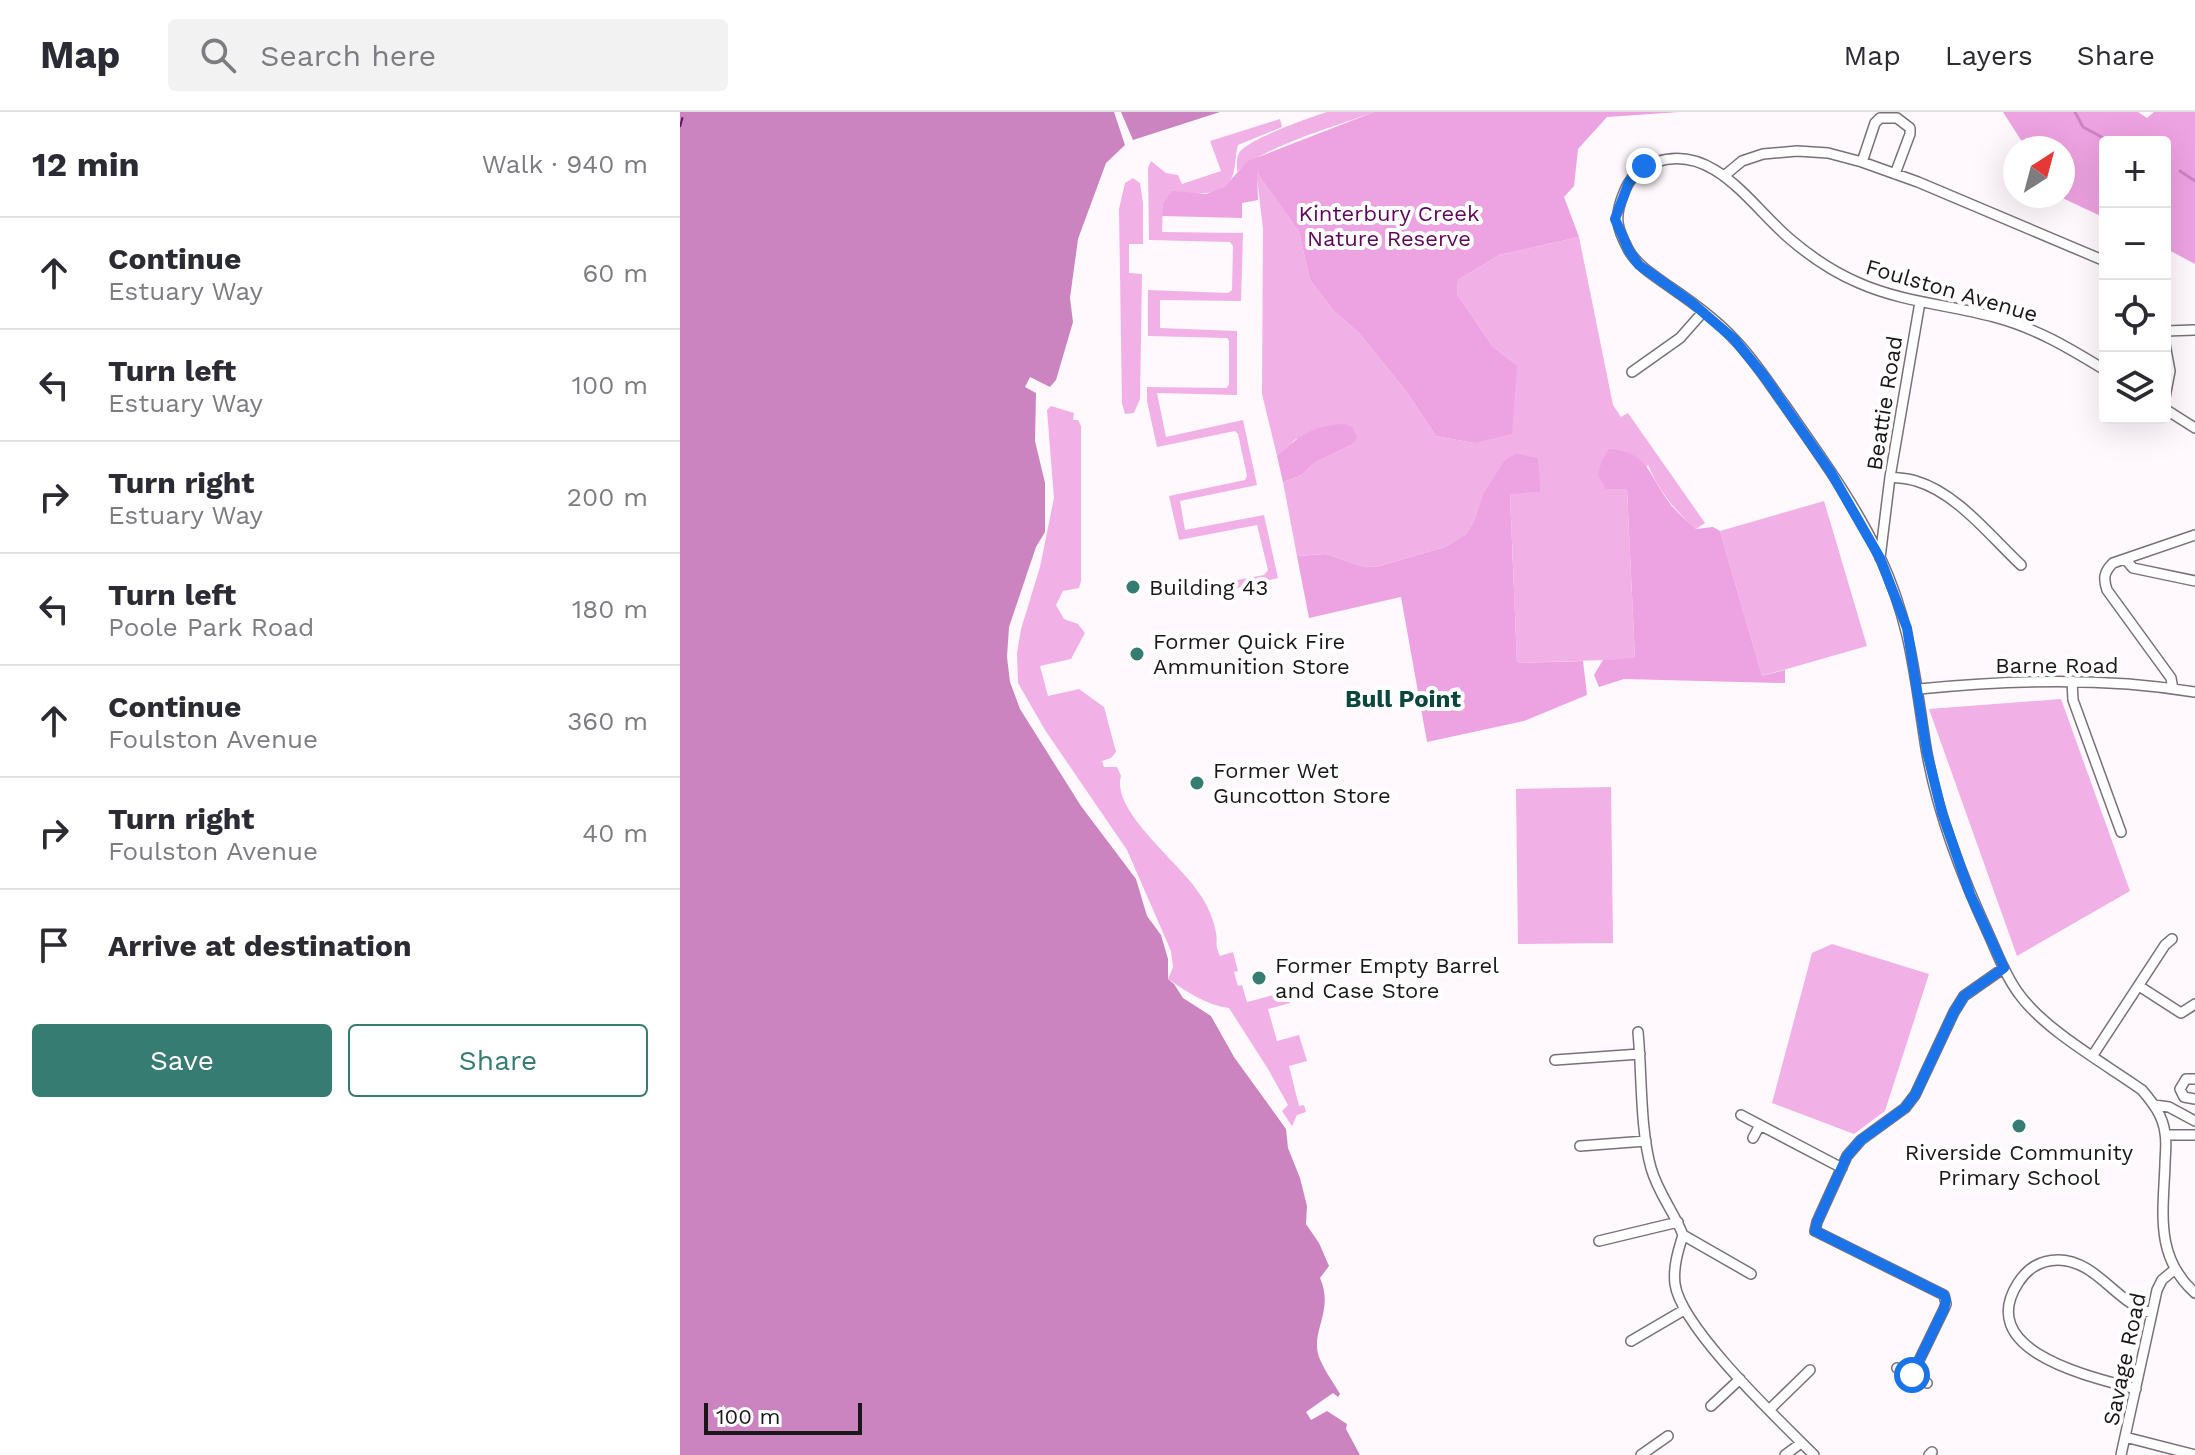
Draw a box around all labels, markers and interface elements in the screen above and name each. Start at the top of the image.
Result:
search box [168,19,728,91]
text: Map [40,33,120,77]
icon: search [196,33,240,77]
text: Search here [260,38,436,73]
text: Map [1844,39,1901,72]
text: Layers [1945,39,2033,72]
text: Share [2077,39,2155,72]
north arrow [2003,136,2075,208]
map controls [2099,136,2171,424]
button: + [2099,136,2171,208]
text: 12 min [32,144,140,184]
route end [1626,148,1662,184]
text: Walk · 940 m [482,149,648,179]
park label: Kinterbury Creek Nature Reserve [1299,201,1479,251]
button: − [2099,208,2171,280]
text: Continue [108,241,241,276]
icon: ahead [32,251,76,295]
street label: Foulston Avenue [1863,254,2041,327]
text: 60 m [582,258,648,288]
text: Estuary Way [108,276,263,306]
button: locate [2099,280,2171,352]
street label: Beattie Road [1862,334,1907,472]
button: layers [2099,352,2171,424]
text: Turn left [108,353,236,388]
icon: left [32,363,76,407]
text: 100 m [572,370,648,400]
text: Estuary Way [108,388,263,418]
text: Turn right [108,465,254,500]
icon: right [32,475,76,519]
text: 200 m [567,482,648,512]
text: Estuary Way [108,500,263,530]
place label: Building 43 [1149,575,1268,600]
text: Turn left [108,577,236,612]
marker: Building 43 [1124,578,1142,596]
icon: left [32,587,76,631]
text: 180 m [572,594,648,624]
text: Poole Park Road [108,612,314,642]
place label: Former Quick Fire Ammunition Store [1153,629,1350,679]
marker: Former Quick Fire Ammunition Store [1128,645,1146,663]
street label: Barne Road [1995,653,2119,678]
district label: Bull Point [1345,685,1461,713]
text: Continue [108,689,241,724]
icon: ahead [32,699,76,743]
text: 360 m [567,706,648,736]
text: Foulston Avenue [108,724,318,754]
place label: Former Wet Guncotton Store [1213,758,1391,808]
marker: Former Wet Guncotton Store [1188,774,1206,792]
text: Turn right [108,801,254,836]
icon: right [32,811,76,855]
text: 40 m [582,818,648,848]
text: Foulston Avenue [108,836,318,866]
icon: arrive [32,923,76,967]
text: Arrive at destination [108,928,412,963]
place label: Former Empty Barrel and Case Store [1275,953,1499,1003]
marker: Former Empty Barrel and Case Store [1250,969,1268,987]
button: Save [32,1024,332,1097]
button: Share [348,1024,648,1097]
marker: Riverside Community Primary School [2010,1117,2028,1135]
place label: Riverside Community Primary School [1905,1140,2134,1190]
street label: Savage Road [2098,1290,2151,1428]
route start [1894,1357,1930,1393]
scale bar [704,1399,862,1435]
text: 100 m [716,1404,780,1429]

